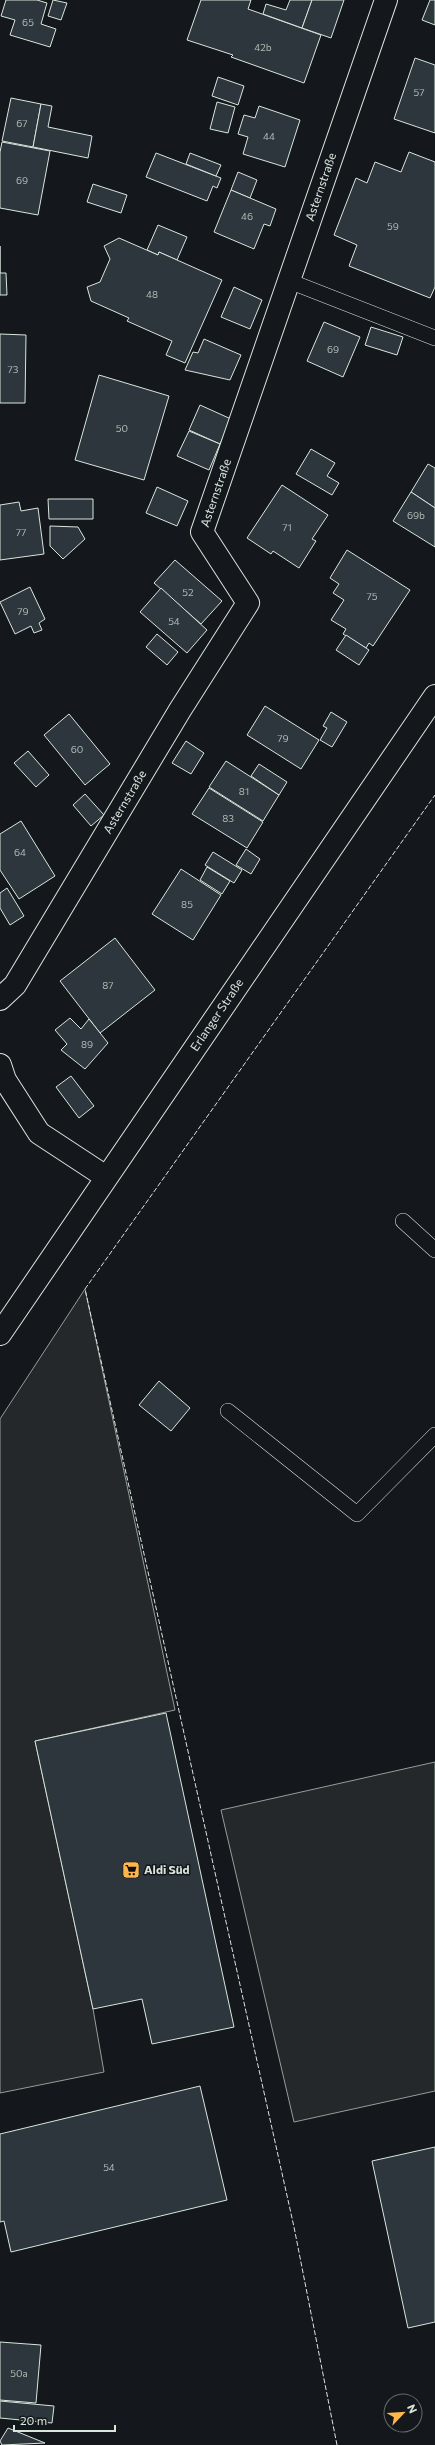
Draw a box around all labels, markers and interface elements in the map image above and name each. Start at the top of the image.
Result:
house number: 65 [22,16,34,28]
house number: 42b [254,41,272,53]
house number: 57 [413,86,425,98]
house number: 67 [16,117,28,129]
house number: 44 [263,130,275,142]
street label: Asternstraße [302,151,338,223]
house number: 69 [16,174,28,186]
house number: 46 [241,210,253,222]
house number: 59 [387,220,399,232]
house number: 48 [146,288,158,300]
house number: 69 [327,343,339,355]
house number: 73 [8,363,19,375]
house number: 50 [116,422,128,434]
street label: Asternstraße [197,457,233,529]
house number: 69b [407,509,425,521]
house number: 71 [282,521,292,533]
house number: 77 [16,526,26,538]
house number: 52 [182,586,194,598]
house number: 75 [367,590,378,602]
house number: 79 [17,605,29,617]
house number: 54 [168,615,180,627]
house number: 79 [277,732,289,744]
house number: 60 [71,743,83,755]
street label: Asternstraße [100,767,149,836]
house number: 81 [239,785,249,797]
house number: 83 [222,812,234,824]
house number: 64 [14,846,26,858]
house number: 85 [181,898,193,910]
street label: Erlanger Straße [187,976,246,1053]
house number: 87 [102,979,114,991]
house number: 89 [81,1038,93,1050]
supermarket icon: Aldi Süd [121,1860,141,1880]
place label: Aldi Süd [144,1862,190,1876]
house number: 54 [103,2161,115,2173]
house number: 50a [10,2367,28,2379]
north arrow [383,2393,423,2433]
text: N [405,2402,420,2415]
scale bar [14,2407,115,2433]
text: 20 m [20,2413,47,2427]

